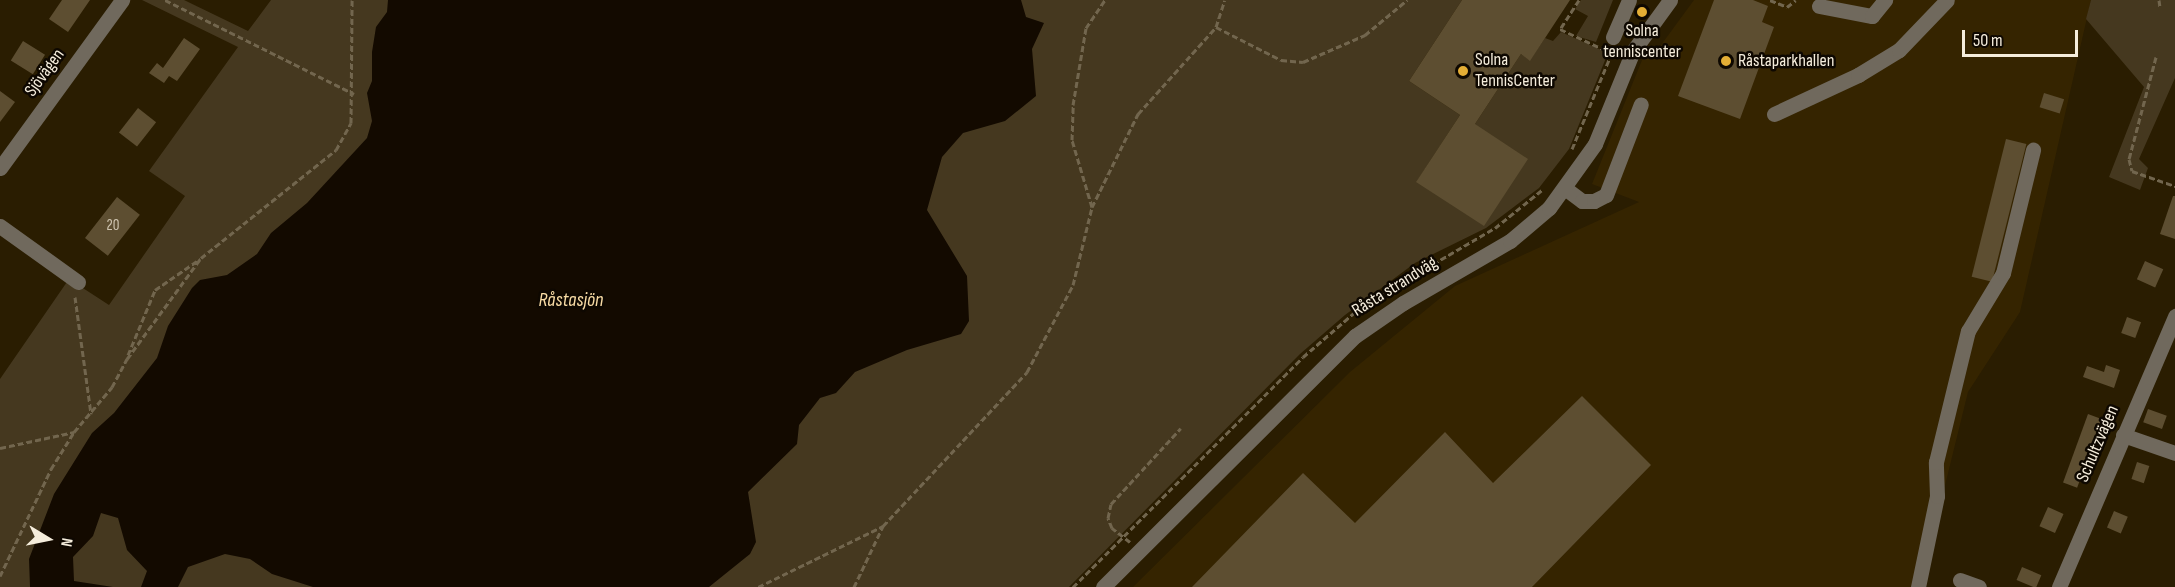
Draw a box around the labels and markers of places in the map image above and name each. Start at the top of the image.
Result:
marker: Solna tenniscenter [1635,5,1649,19]
place label: Solna tenniscenter [1603,21,1681,63]
place label: Solna TennisCenter [1475,50,1555,92]
place label: Råstaparkhallen [1738,50,1834,72]
marker: Råstaparkhallen [1719,54,1733,68]
marker: Solna TennisCenter [1456,64,1470,78]

